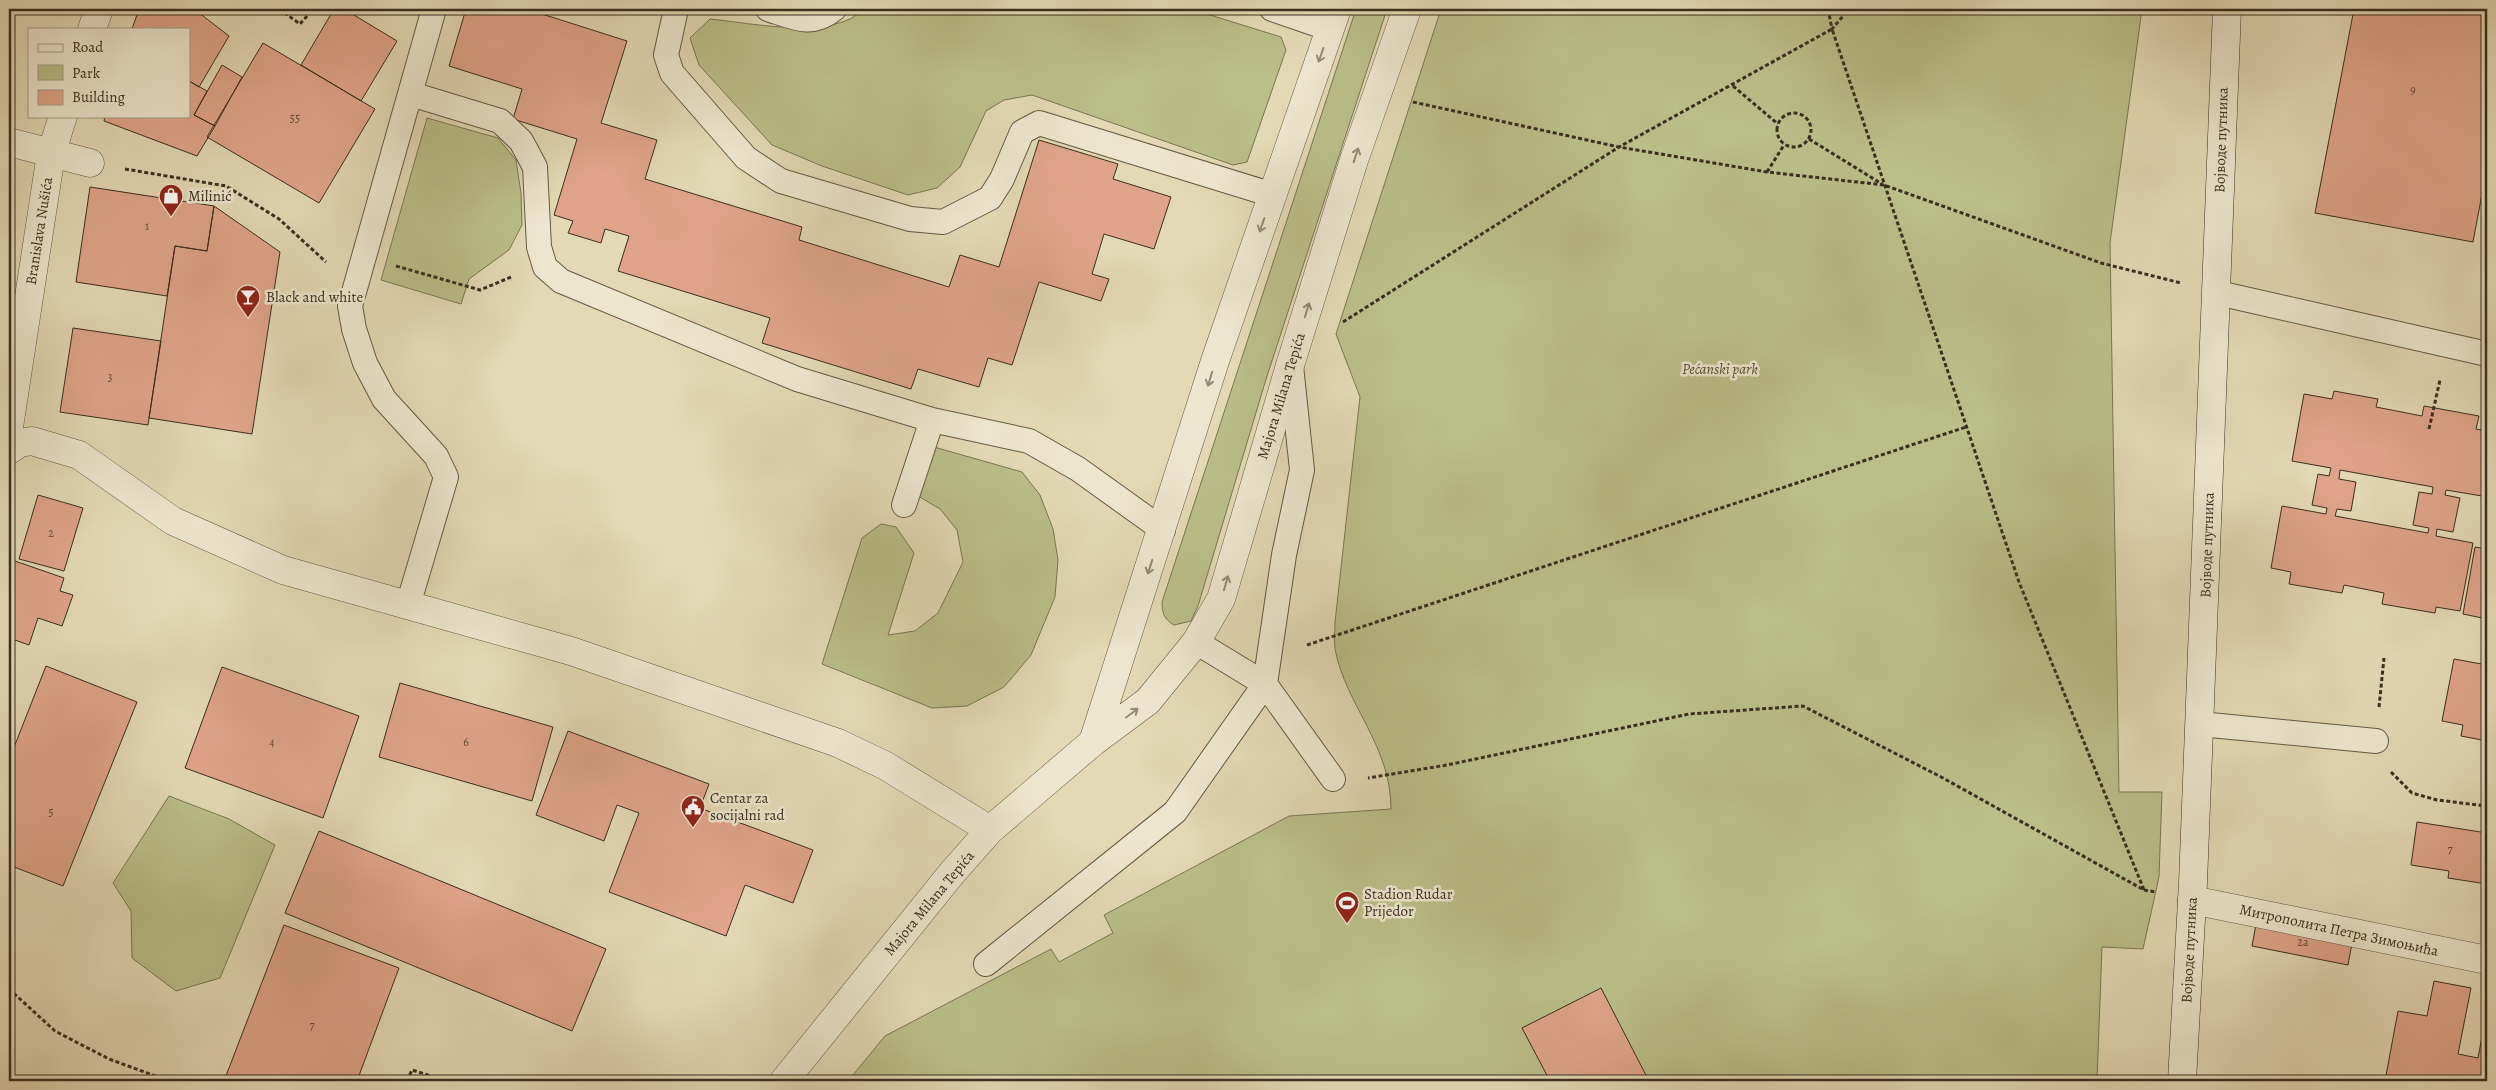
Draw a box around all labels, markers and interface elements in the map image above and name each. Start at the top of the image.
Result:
legend [28,28,190,118]
text: Road [72,37,104,57]
one-way arrow [1316,47,1325,62]
text: Park [72,63,101,83]
house number: 9 [2410,82,2416,98]
text: Building [72,87,125,107]
street label: Војводе путника [2209,87,2233,193]
house number: 55 [290,110,300,126]
one-way arrow [1352,148,1361,163]
street label: Branislava Nušića [21,176,57,286]
shop icon: Milinić [158,183,184,217]
place label: Milinić [188,186,232,206]
one-way arrow [1257,217,1266,232]
house number: 1 [145,218,149,234]
bar icon: Black and white [235,284,261,318]
place label: Black and white [266,287,363,307]
one-way arrow [1303,302,1313,318]
street label: Majora Milana Tepića [1252,330,1310,462]
park label: Pećanski park [1682,359,1758,379]
house number: 3 [108,369,113,385]
one-way arrow [1204,370,1214,386]
street label: Војводе путника [2195,492,2219,598]
house number: 2 [48,525,54,541]
one-way arrow [1145,559,1155,575]
one-way arrow [1221,575,1231,591]
one-way arrow [1125,708,1139,718]
house number: 4 [269,734,275,750]
house number: 6 [463,734,469,750]
place label: Centar za socijalni rad [710,788,785,825]
public building icon: Centar za socijalni rad [680,794,706,828]
house number: 5 [48,804,54,820]
house number: 7 [2447,841,2453,857]
street label: Majora Milana Tepića [879,846,979,960]
place label: Stadion Rudar Prijedor [1364,884,1453,921]
sports icon: Stadion Rudar Prijedor [1334,890,1360,924]
street label: Војводе путника [2176,897,2202,1003]
street label: Митрополита Петра Зимоњића [2238,899,2440,961]
house number: 2a [2297,934,2309,950]
house number: 7 [309,1017,315,1033]

